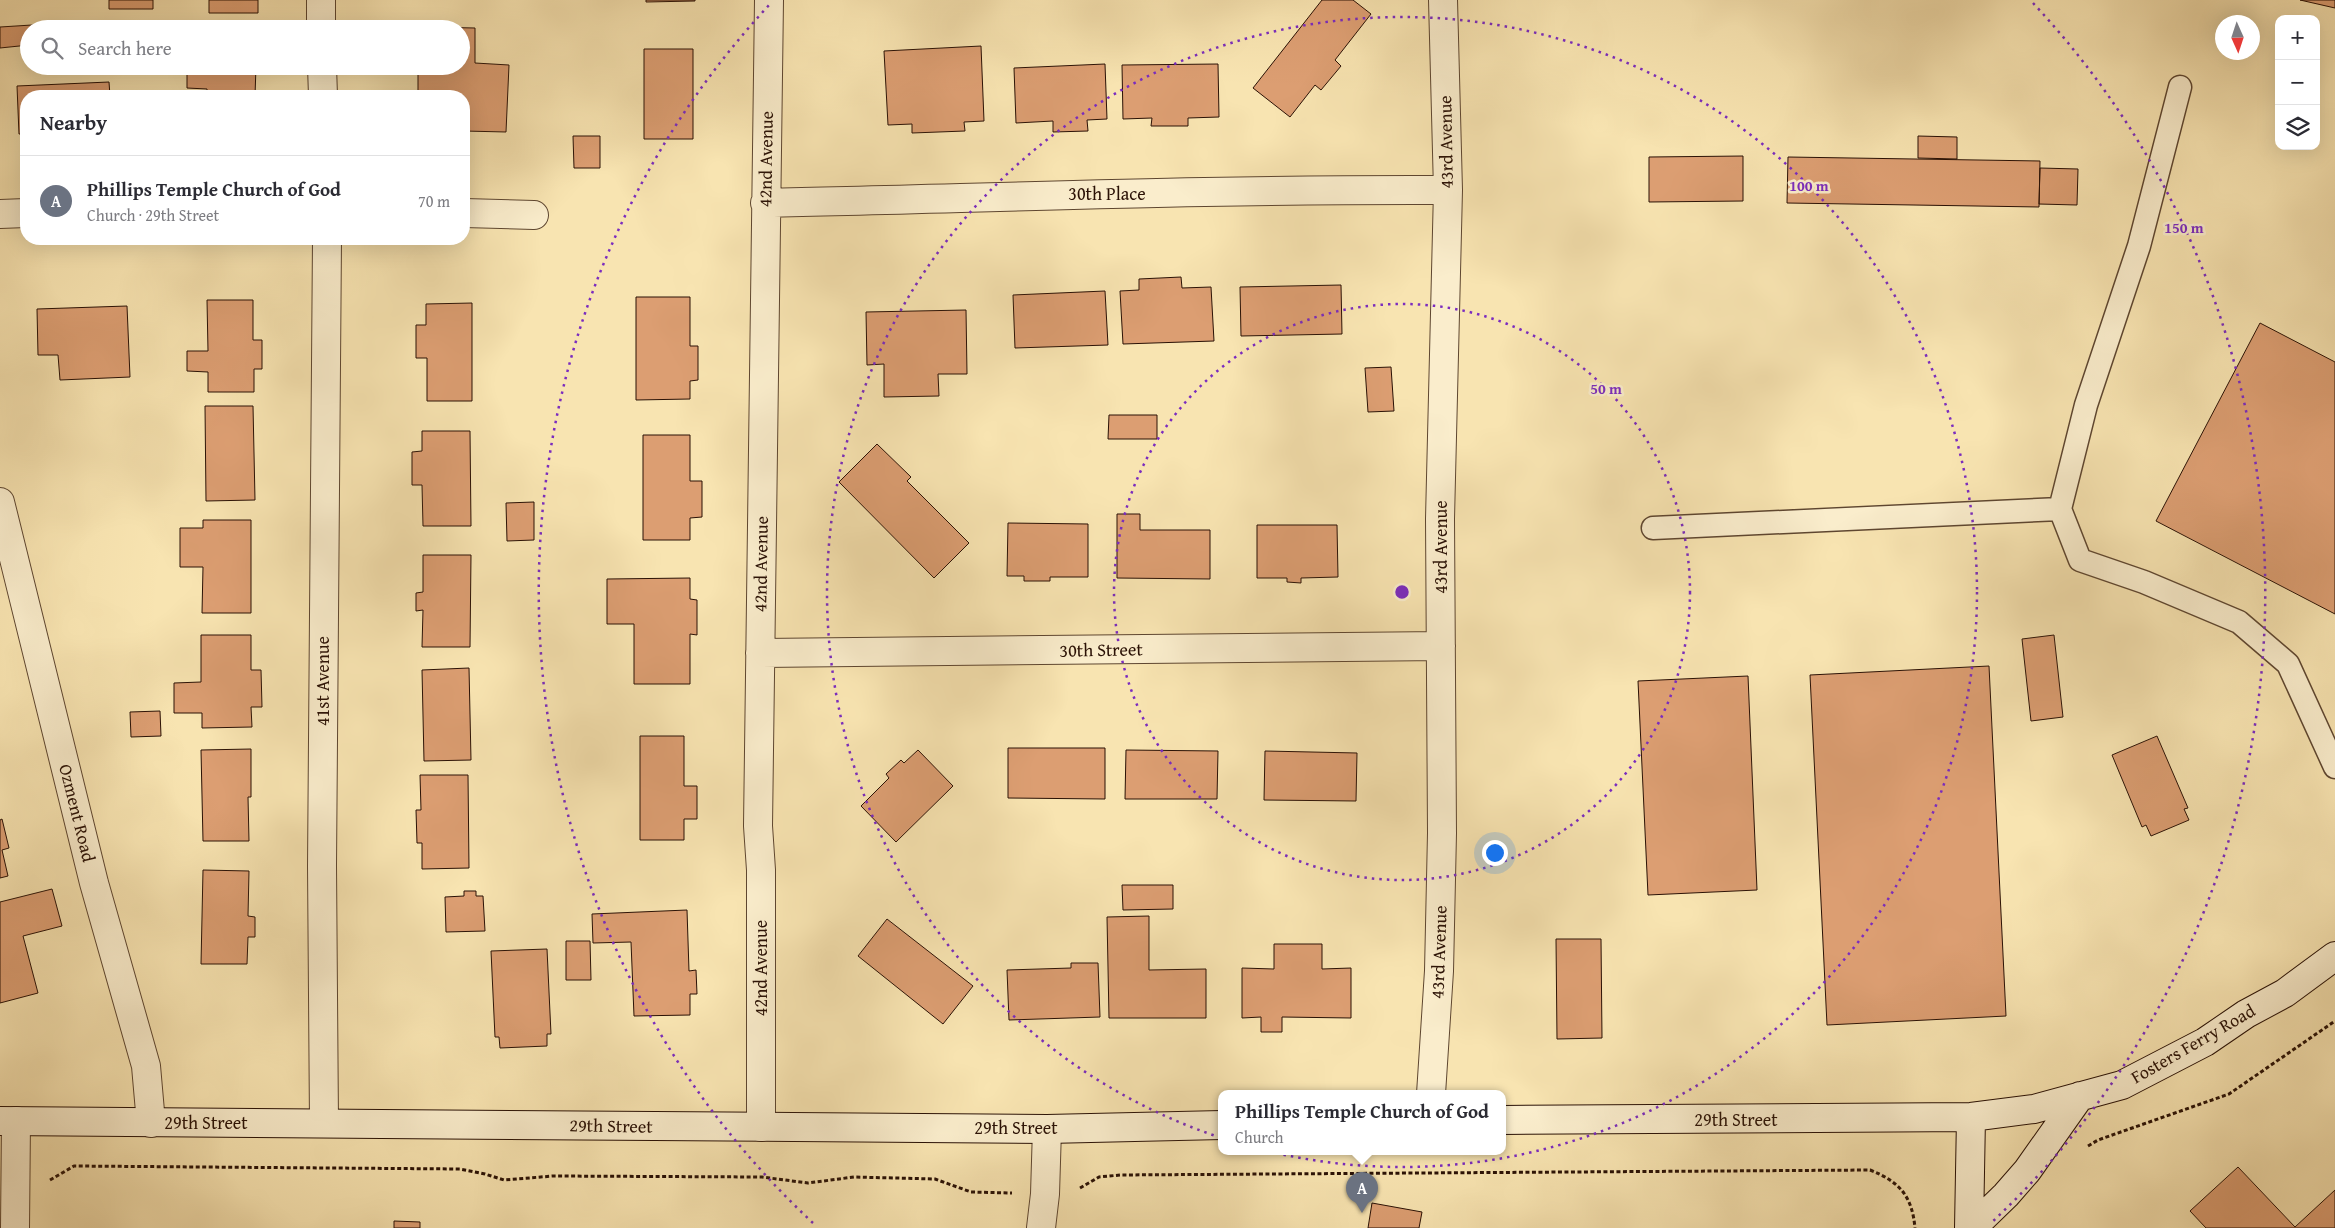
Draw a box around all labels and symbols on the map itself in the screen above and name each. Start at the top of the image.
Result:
north arrow [2215,15,2260,60]
street label: 43rd Avenue [1431,95,1460,189]
street label: 42nd Avenue [751,111,780,207]
text: 100 m [1789,175,1829,196]
street label: 30th Place [1068,180,1146,207]
text: 150 m [2164,217,2204,238]
text: 50 m [1590,378,1622,399]
street label: 43rd Avenue [1427,500,1454,594]
street label: 42nd Avenue [746,516,775,612]
centre of rings [1393,583,1411,601]
street label: 30th Street [1059,635,1144,664]
street label: 41st Avenue [309,636,336,726]
street label: Ozment Road [52,761,103,865]
your location [1482,840,1508,866]
street label: 43rd Avenue [1423,905,1454,999]
street label: 42nd Avenue [747,920,774,1016]
street label: Fosters Ferry Road [2126,997,2260,1090]
street label: 29th Street [1694,1106,1778,1133]
street label: 29th Street [164,1109,248,1136]
street label: 29th Street [569,1111,654,1140]
street label: 29th Street [974,1114,1058,1141]
pin: A [1346,1172,1378,1213]

